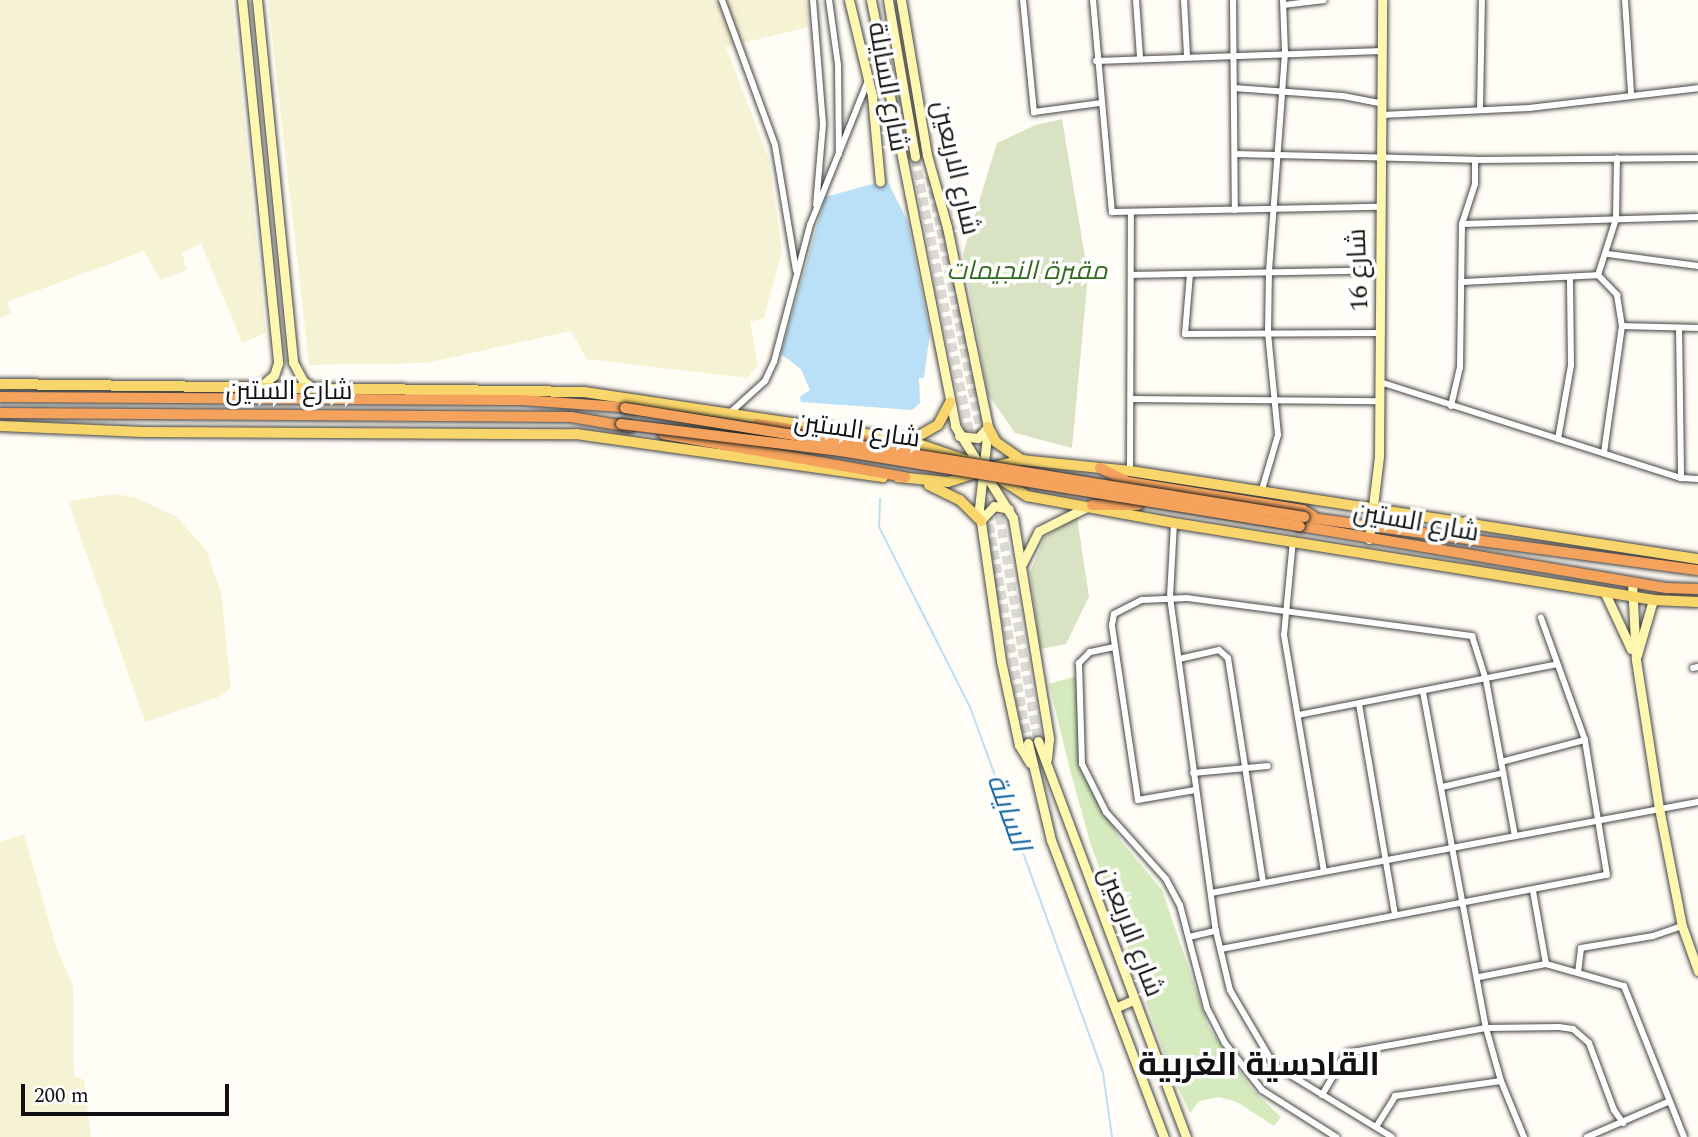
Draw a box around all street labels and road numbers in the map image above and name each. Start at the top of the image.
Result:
street label: شارع السايلة [860,20,914,154]
street label: شارع الاربعين [924,98,986,238]
street label: شارع 16 [1342,228,1376,312]
street label: شارع الستين [226,376,352,408]
street label: شارع الستين [792,407,922,455]
street label: شارع الستين [1351,497,1481,549]
street label: شارع الاربعين [1091,863,1169,1001]

